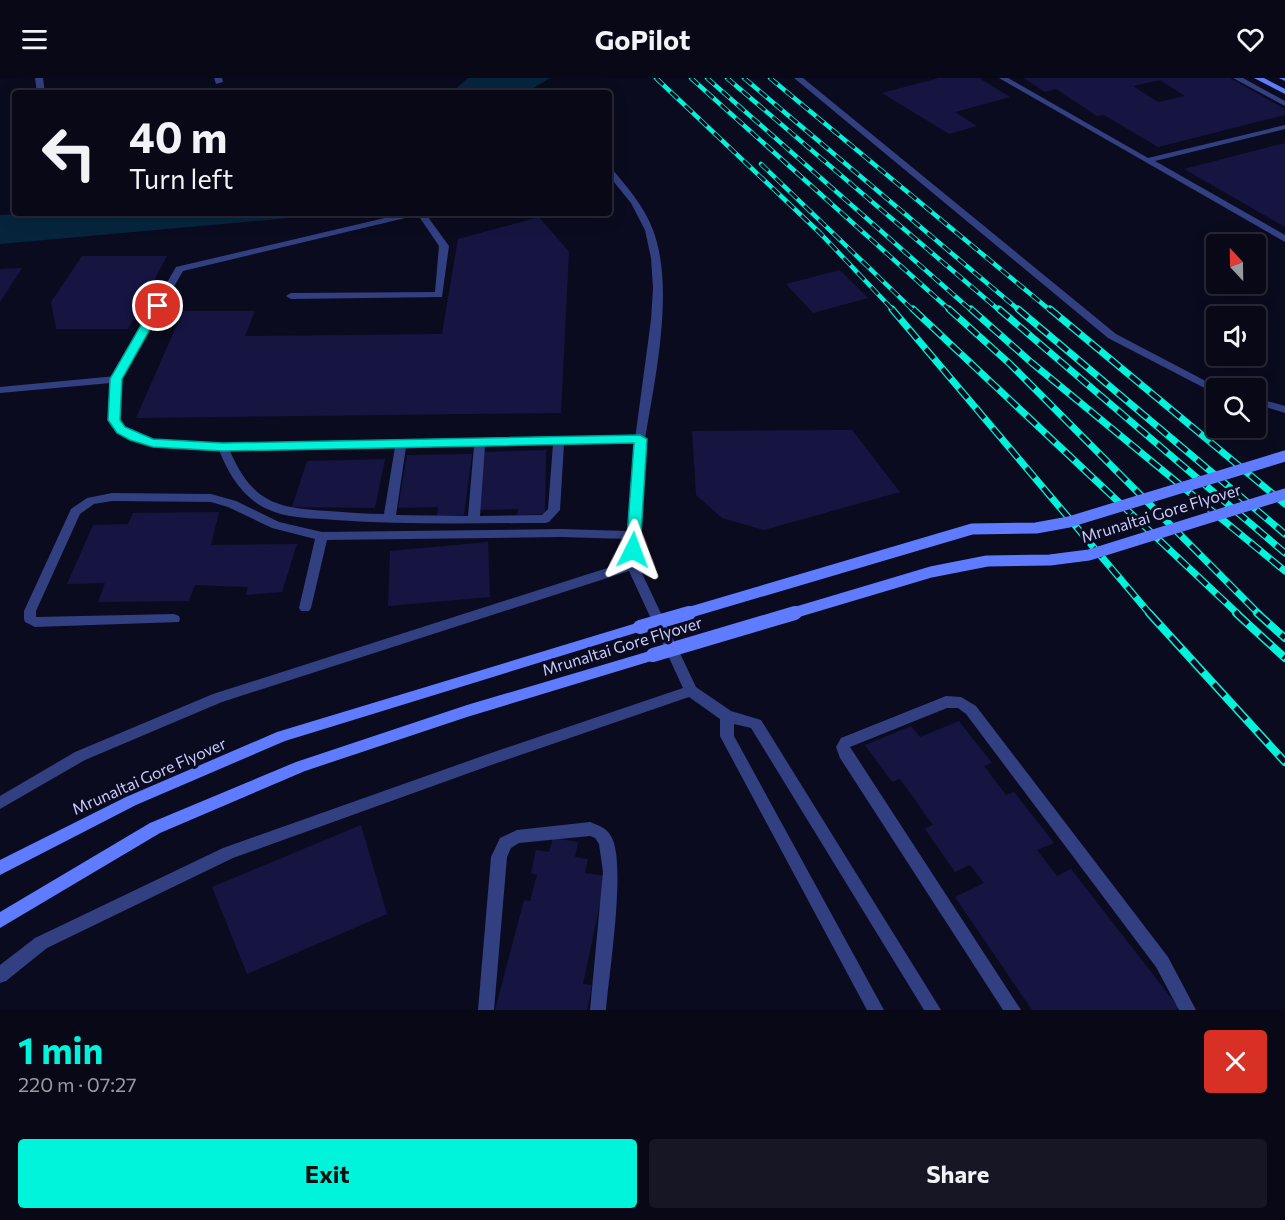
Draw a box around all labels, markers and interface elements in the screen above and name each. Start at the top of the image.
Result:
icon: menu [18,23,51,56]
text: GoPilot [595,23,690,56]
icon: heart [1234,23,1267,56]
text: 40 m [129,110,227,162]
icon: left [30,114,108,192]
text: Turn left [129,162,233,195]
north arrow [1206,234,1266,294]
map controls [1206,234,1266,438]
pin [132,280,183,331]
icon: arrive [141,289,174,322]
button: sound [1206,306,1266,366]
button: search [1206,378,1266,438]
street label: Mrunaltai Gore Flyover [1078,479,1244,546]
position arrow [601,518,665,582]
street label: Mrunaltai Gore Flyover [539,612,705,679]
street label: Mrunaltai Gore Flyover [69,733,229,818]
text: 1 min [18,1027,103,1071]
button: close [1204,1030,1267,1093]
text: 220 m · 07:27 [18,1072,137,1096]
button: Exit [18,1139,637,1208]
button: Share [649,1139,1267,1208]

